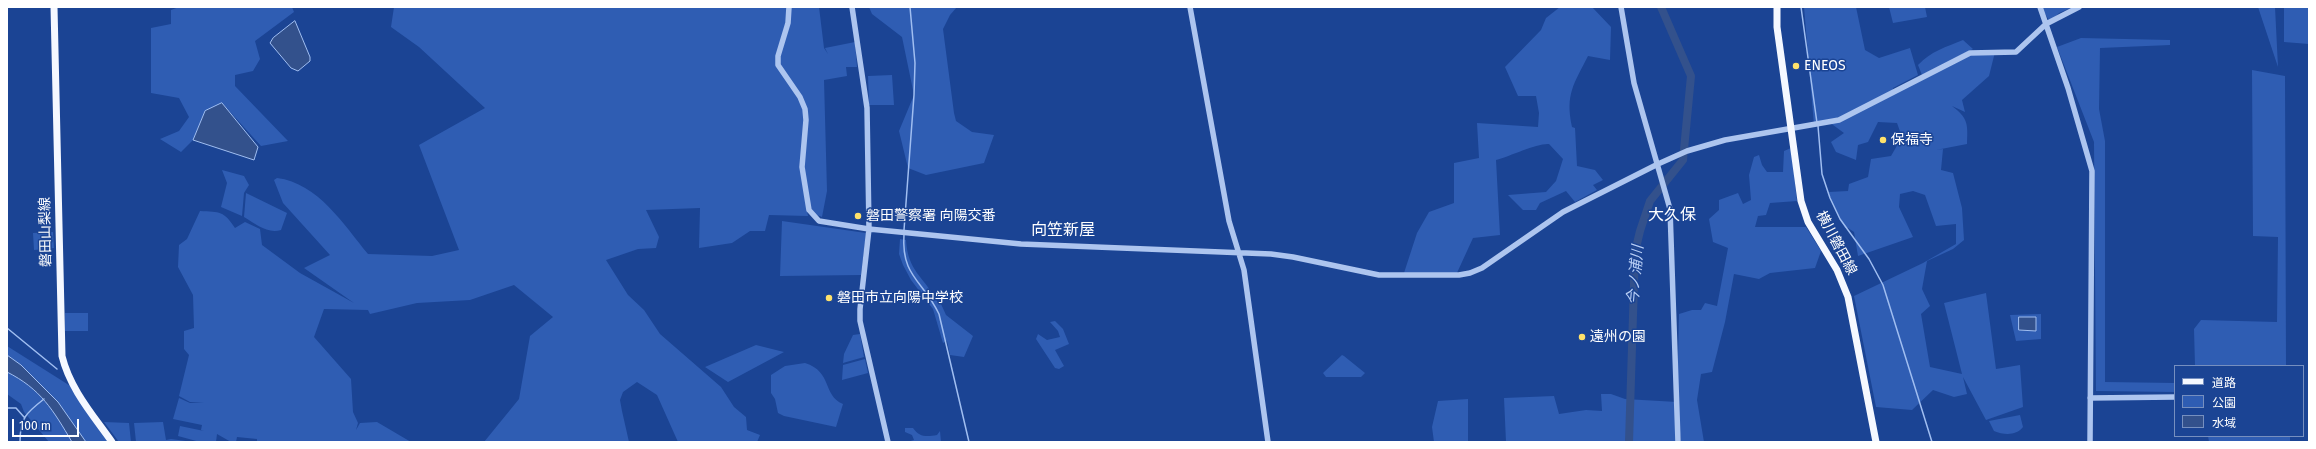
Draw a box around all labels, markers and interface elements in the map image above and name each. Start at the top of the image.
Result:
place label: ENEOS [1804,58,1846,74]
marker: ENEOS [1791,61,1801,71]
place label: 保福寺 [1891,132,1933,148]
marker: 保福寺 [1878,135,1888,145]
street label: 磐田山梨線 [37,197,55,267]
district label: 大久保 [1648,206,1696,226]
place label: 磐田警察署 向陽交番 [866,208,996,224]
street label: 横川磐田線 [1812,208,1860,278]
marker: 磐田警察署 向陽交番 [853,211,863,221]
district label: 向笠新屋 [1031,221,1095,241]
water label: 今ノ浦川 [1624,244,1648,306]
place label: 磐田市立向陽中学校 [837,290,963,306]
marker: 磐田市立向陽中学校 [824,293,834,303]
place label: 遠州の園 [1590,329,1646,345]
marker: 遠州の園 [1577,332,1587,342]
legend [2174,365,2304,437]
text: 道路 [2212,376,2236,390]
text: 公園 [2212,396,2236,410]
scale bar [14,411,81,437]
text: 水域 [2212,416,2236,430]
text: 100 m [19,419,51,433]

